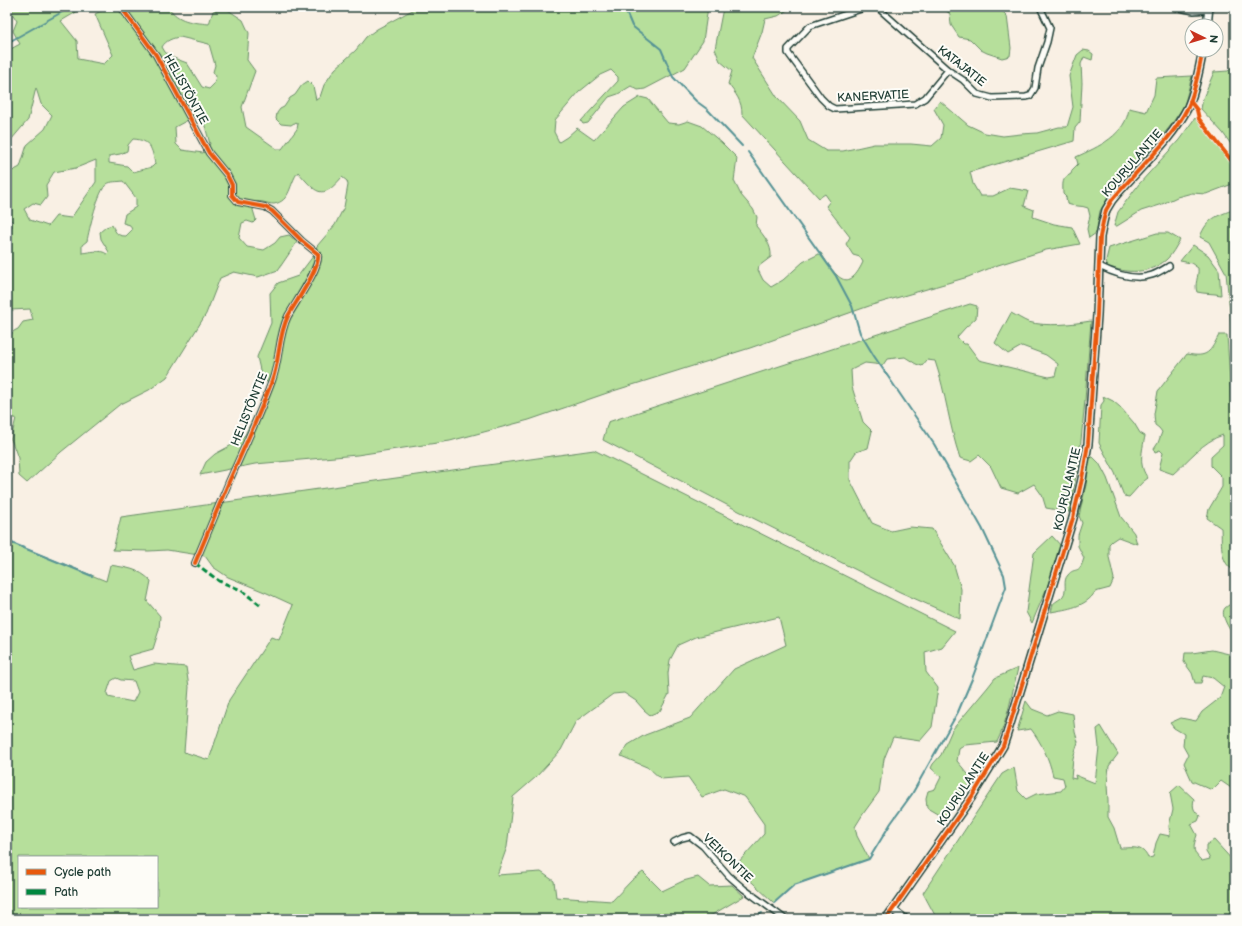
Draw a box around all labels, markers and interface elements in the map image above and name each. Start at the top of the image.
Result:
north arrow [1184,18,1224,58]
text: N [1207,34,1220,44]
street label: KATAJATIE [934,43,989,90]
street label: HELISTÖNTIE [160,51,212,127]
street label: KANERVATIE [837,87,909,106]
street label: KOURULANTIE [1099,126,1166,200]
street label: HELISTÖNTIE [227,370,271,448]
street label: KOURULANTIE [1051,446,1084,532]
street label: KOURULANTIE [934,749,993,829]
street label: VEIKONTIE [700,831,756,886]
legend [18,856,158,908]
text: Cycle path [54,865,111,880]
text: Path [54,885,79,900]

